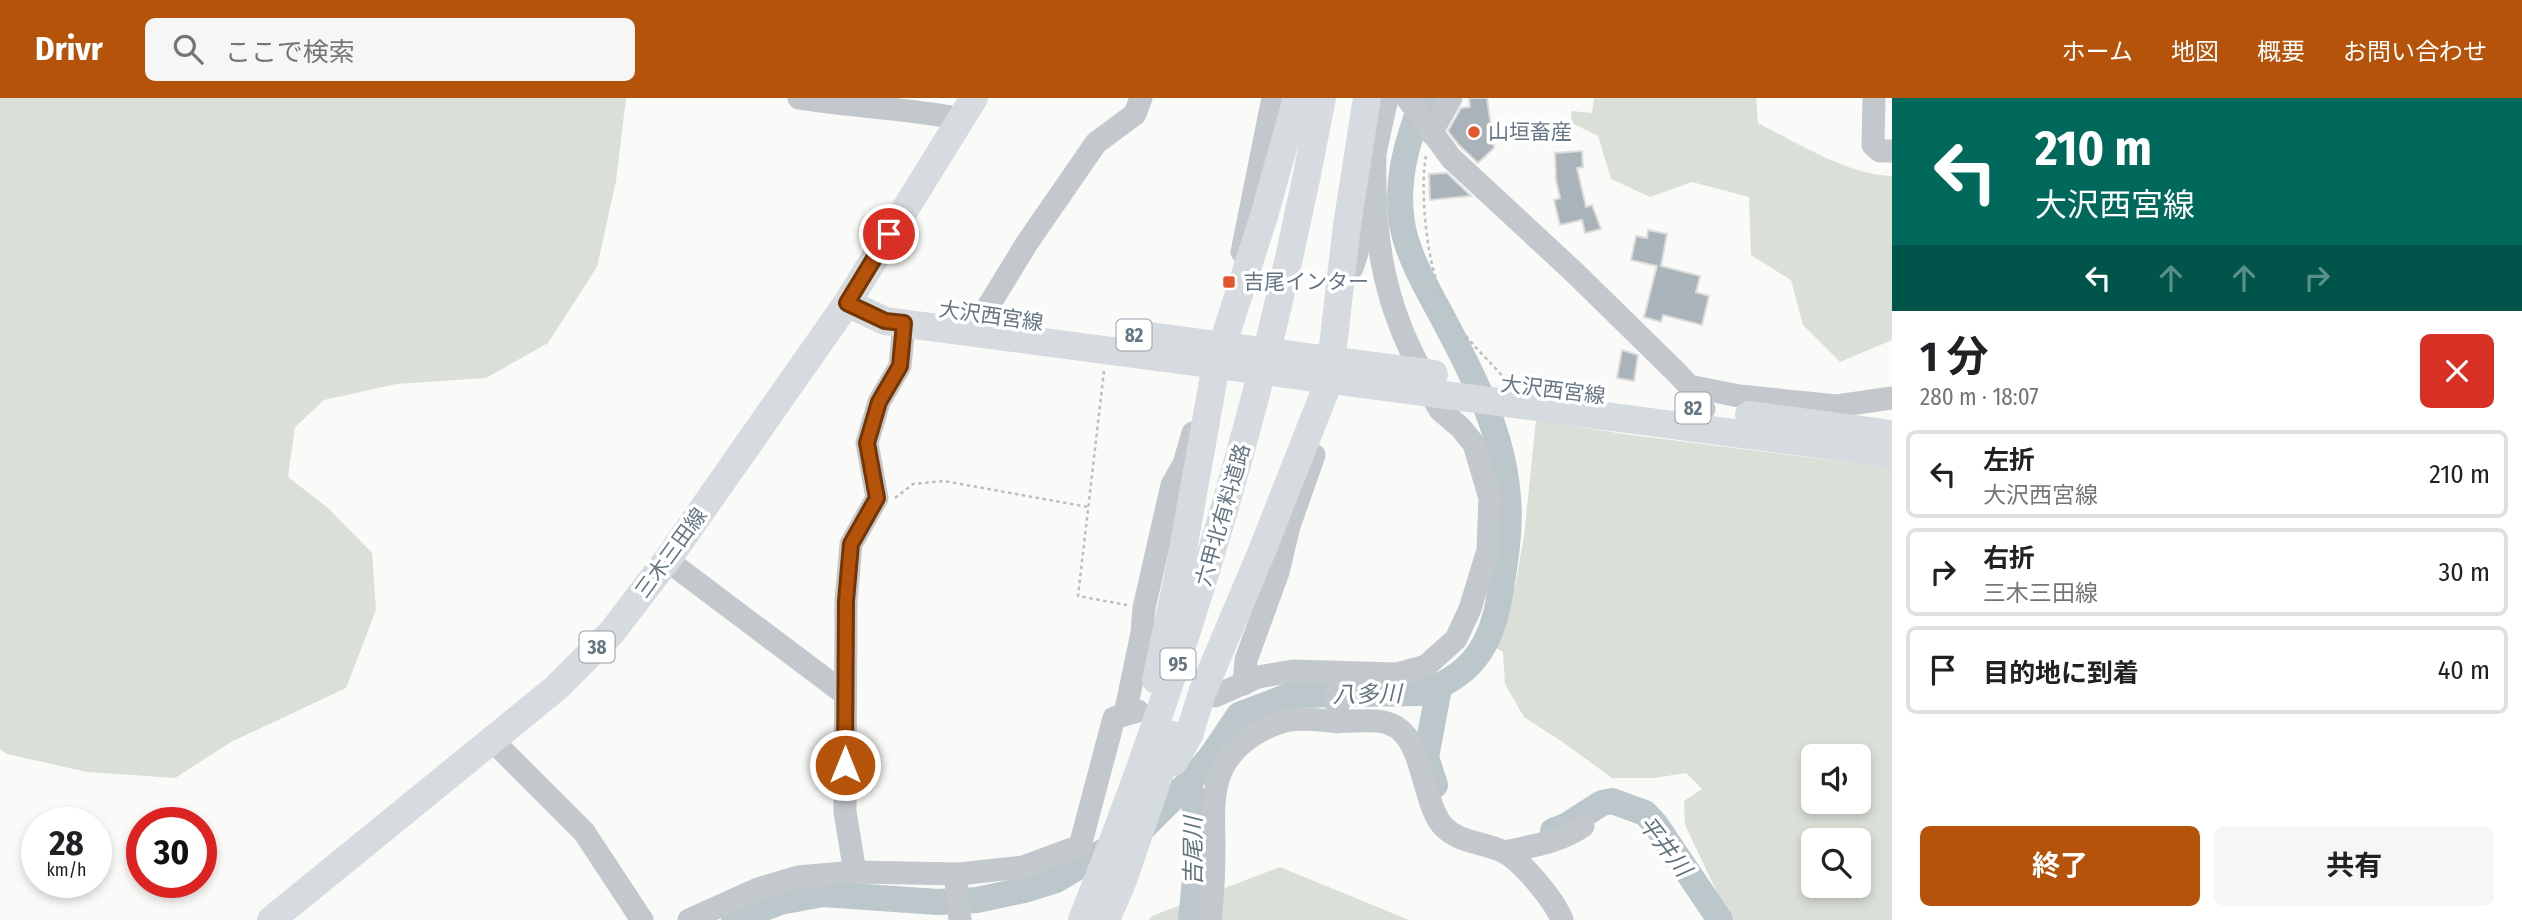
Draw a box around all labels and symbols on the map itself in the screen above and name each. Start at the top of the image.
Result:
place label: 山垣畜産 [1488,119,1572,145]
marker: 山垣畜産 [1466,124,1482,140]
pin [859,204,919,264]
place label: 吉尾インター [1243,269,1369,295]
marker: 吉尾インター [1221,274,1237,290]
street label: 大沢西宮線 [937,296,1045,336]
road number: 82 [1116,319,1152,350]
street label: 大沢西宮線 [1499,371,1607,409]
road number: 82 [1676,392,1710,424]
street label: 六甲北有料道路 [1190,441,1256,589]
street label: 三木三田線 [630,503,712,603]
road number: 38 [580,632,614,662]
road number: 95 [1160,649,1196,680]
water label: 八多川 [1332,679,1405,709]
position arrow [808,728,882,802]
speed limit sign: 30 [126,807,217,898]
water label: 平井川 [1633,810,1699,884]
water label: 吉尾川 [1179,814,1207,886]

